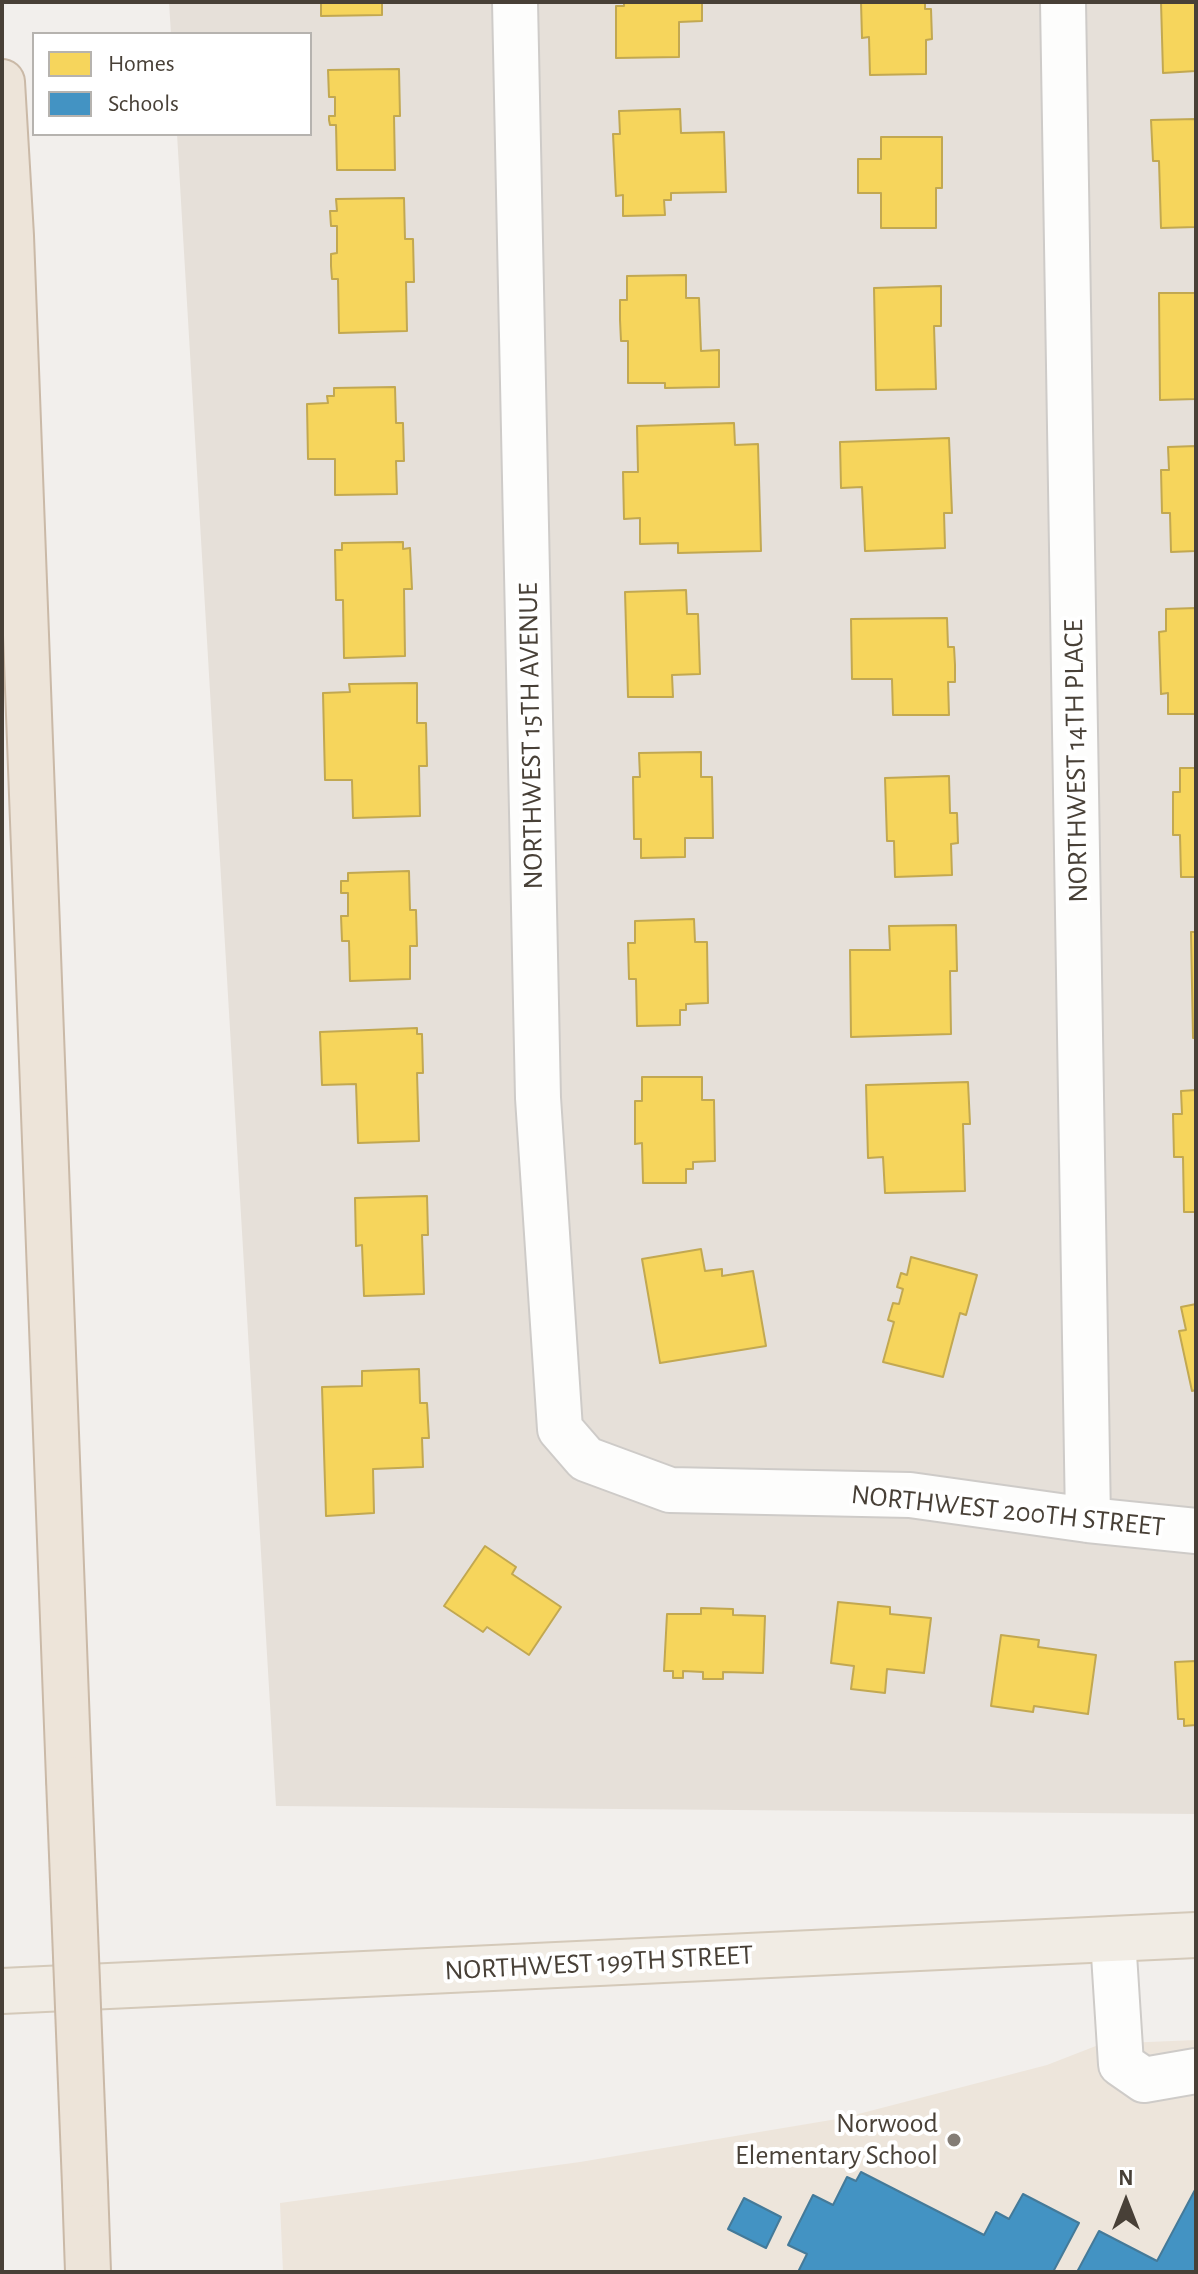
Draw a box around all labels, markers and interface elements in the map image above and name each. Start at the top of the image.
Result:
legend [32,32,312,136]
text: Homes [108,52,175,76]
text: Schools [108,92,179,116]
street label: NORTHWEST 15TH AVENUE [512,582,550,890]
street label: NORTHWEST 14TH PLACE [1057,619,1095,903]
street label: NORTHWEST 200TH STREET [849,1478,1167,1544]
street label: NORTHWEST 199TH STREET [444,1938,754,1988]
place label: Norwood Elementary School [735,2107,938,2173]
marker: Norwood Elementary School [945,2131,963,2149]
north arrow [1086,2162,1166,2242]
text: N [1118,2167,1134,2189]

